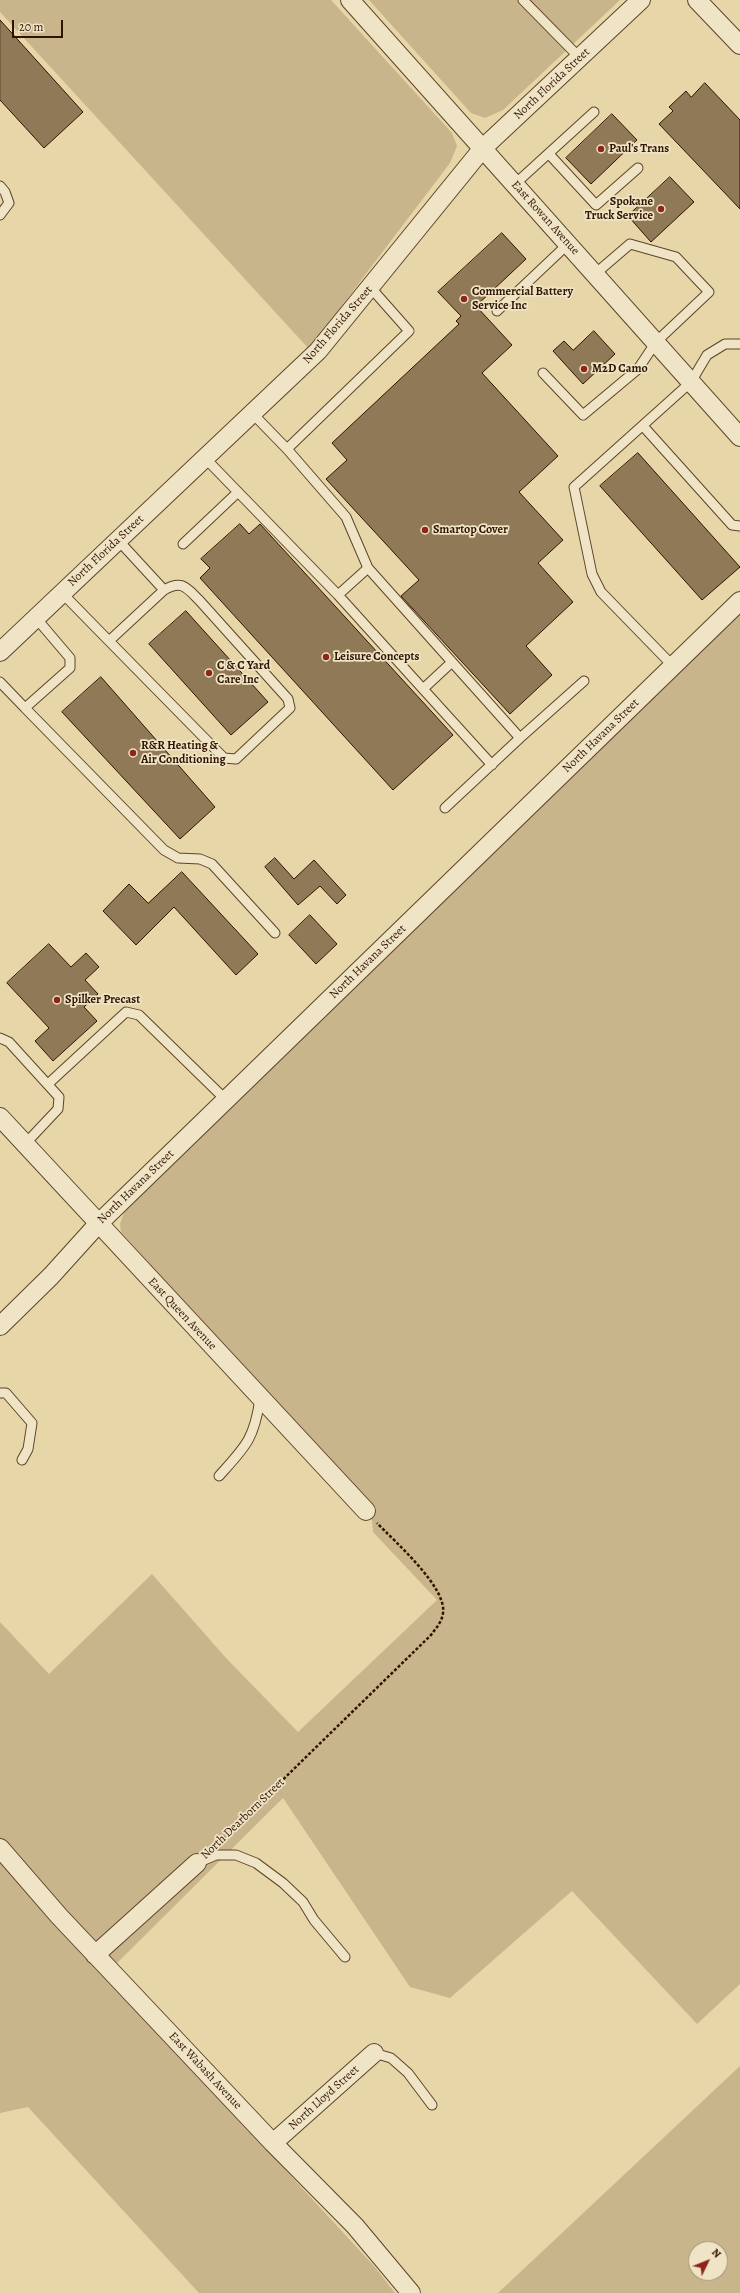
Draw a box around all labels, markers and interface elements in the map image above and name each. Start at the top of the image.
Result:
scale bar [14,12,65,38]
text: 20 m [19,19,43,35]
street label: North Florida Street [511,45,593,123]
place label: Paul's Trans [609,142,669,156]
marker: Paul's Trans [596,144,606,154]
street label: East Rowan Avenue [508,178,582,258]
place label: Spokane Truck Service [585,195,653,223]
marker: Spokane Truck Service [656,204,666,214]
street label: North Florida Street [300,283,376,367]
place label: Commercial Battery Service Inc [472,285,573,313]
marker: Commercial Battery Service Inc [459,294,469,304]
place label: M2D Camo [592,362,648,376]
marker: M2D Camo [579,364,589,374]
street label: North Florida Street [65,512,147,590]
place label: Smartop Cover [433,523,508,537]
marker: Smartop Cover [420,525,430,535]
place label: Leisure Concepts [334,650,419,664]
marker: Leisure Concepts [321,652,331,662]
place label: C & C Yard Care Inc [217,659,270,687]
marker: C & C Yard Care Inc [204,668,214,678]
street label: North Havana Street [560,696,642,776]
place label: R&R Heating & Air Conditioning [141,739,226,767]
marker: R&R Heating & Air Conditioning [128,748,138,758]
street label: North Havana Street [327,922,409,1002]
place label: Spilker Precast [65,993,140,1007]
marker: Spilker Precast [52,995,62,1005]
street label: North Havana Street [95,1147,177,1227]
street label: East Queen Avenue [145,1275,219,1353]
street label: North Dearborn Street [198,1775,288,1863]
street label: East Wabash Avenue [165,2029,245,2113]
street label: North Lloyd Street [286,2063,362,2133]
north arrow [688,2241,728,2281]
text: N [708,2245,725,2261]

